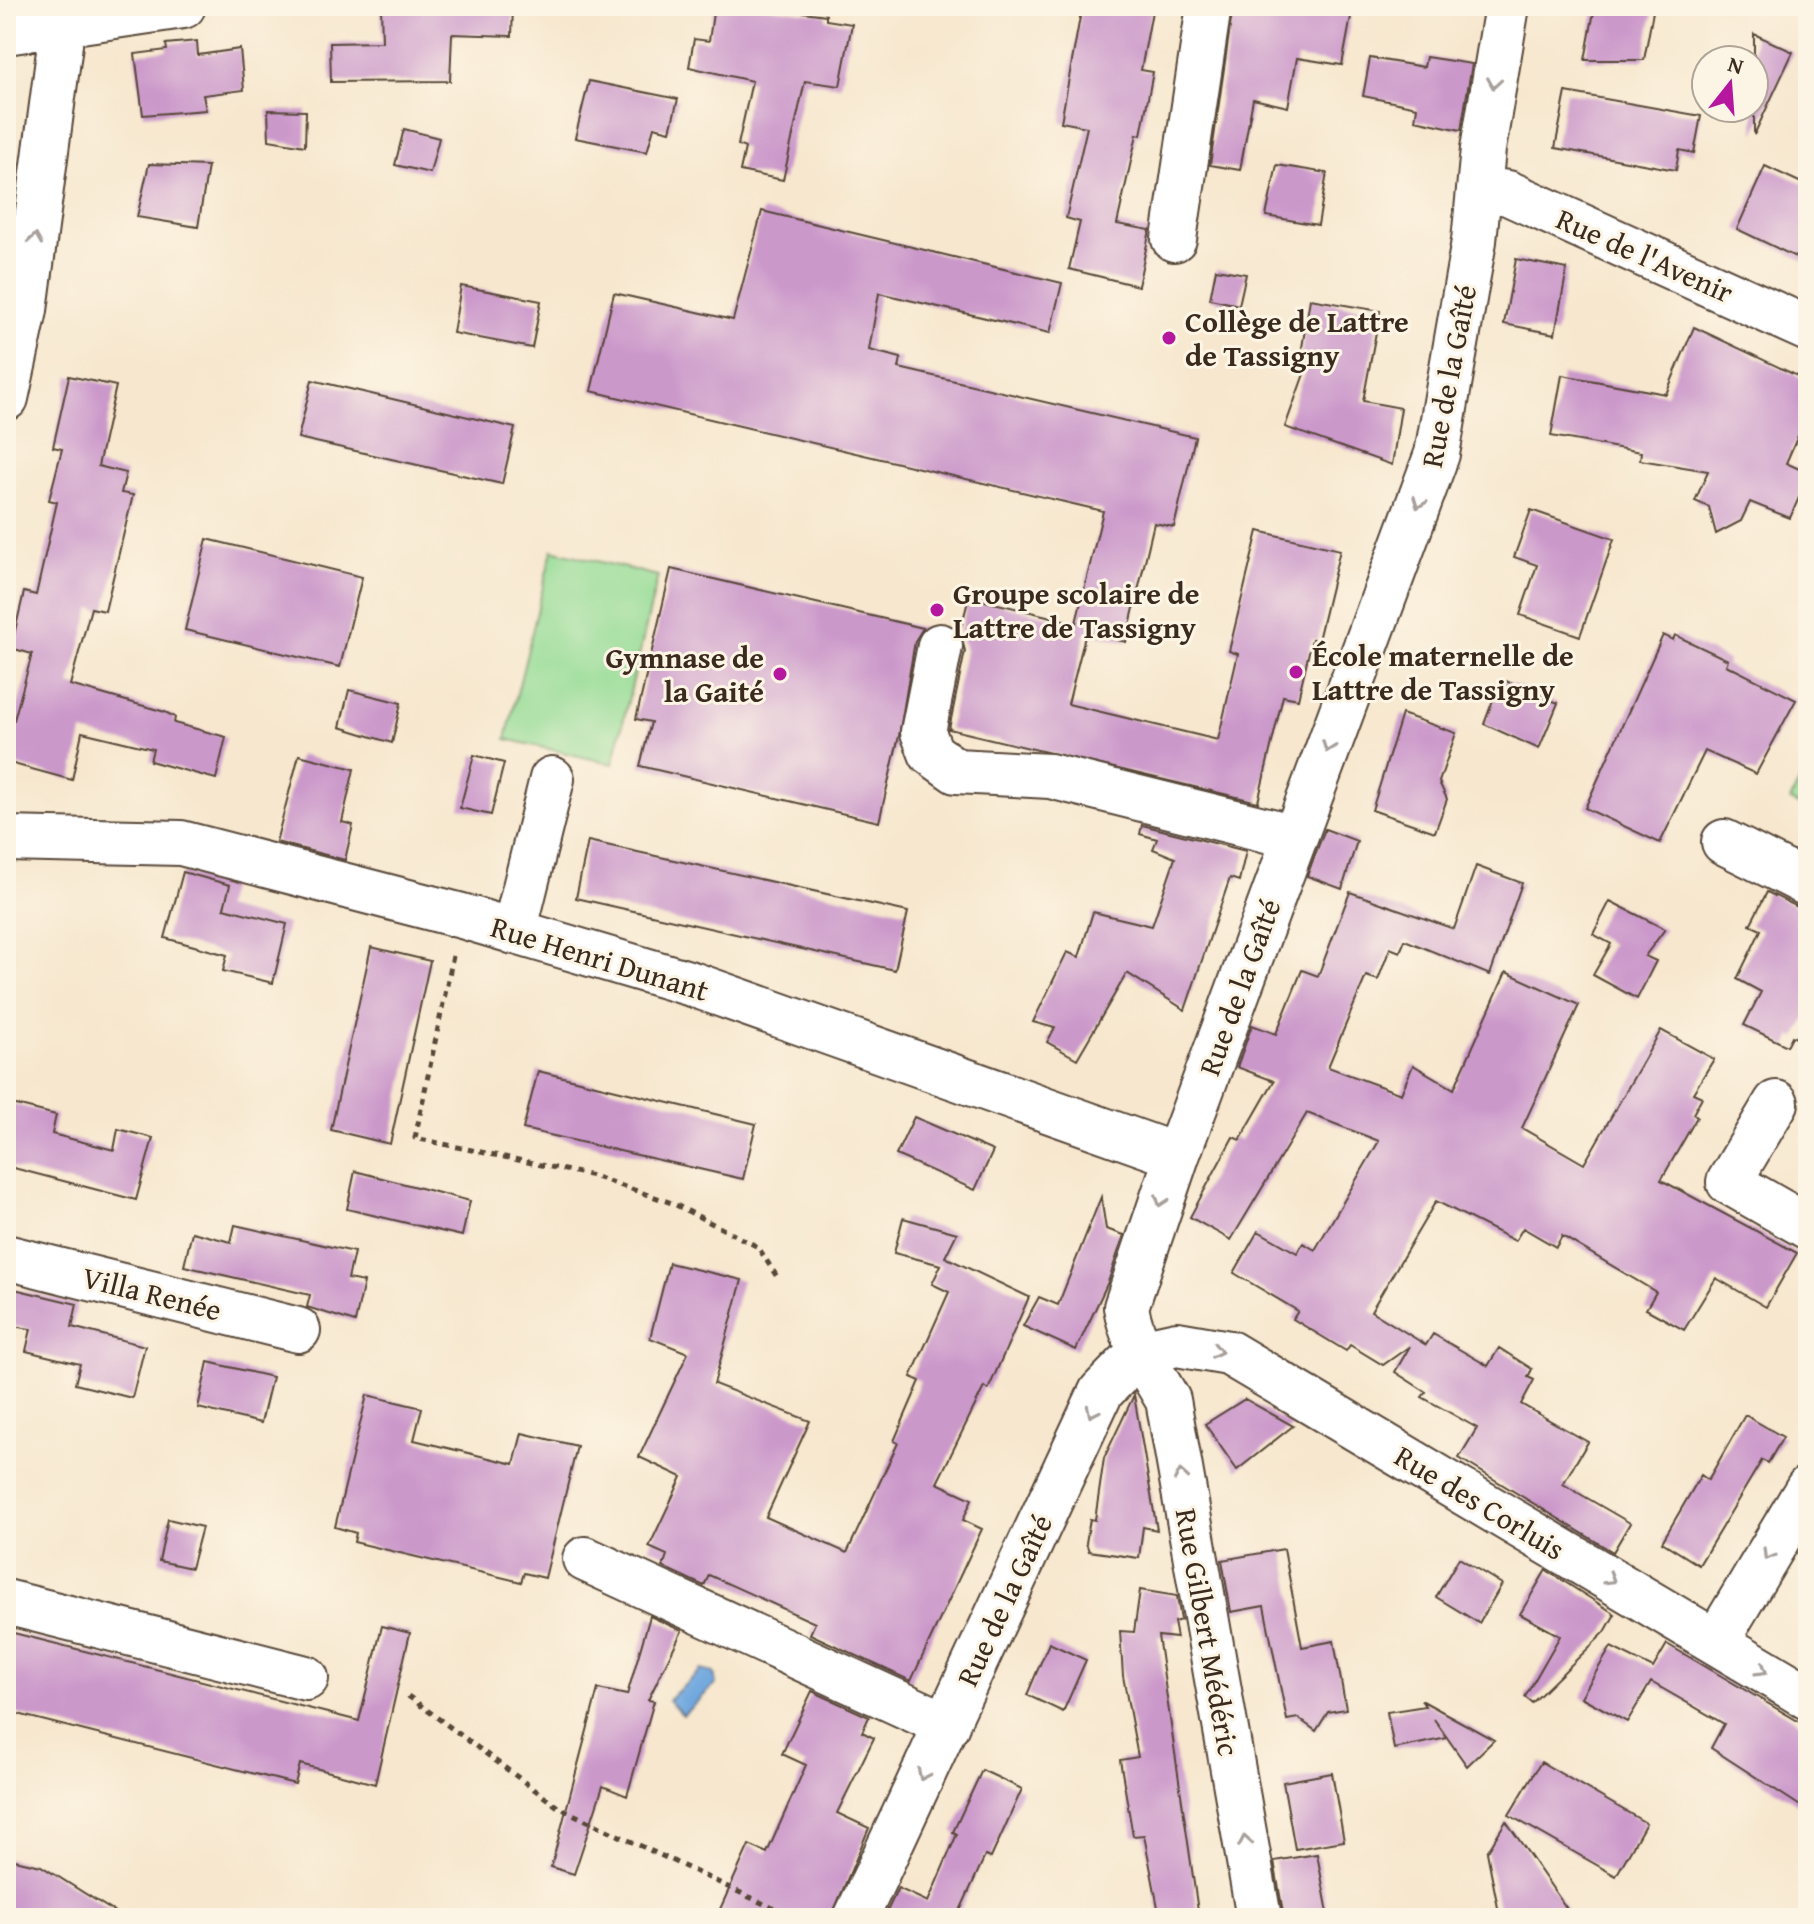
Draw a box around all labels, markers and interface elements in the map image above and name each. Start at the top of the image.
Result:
north arrow [1690,44,1770,124]
text: N [1724,47,1748,82]
one-way arrow [1487,76,1504,90]
street label: Rue de l'Avenir [1549,196,1741,314]
one-way arrow [26,232,43,246]
street label: Rue de la Gaîté [1409,281,1487,471]
place label: Collège de Lattre de Tassigny [1185,299,1409,377]
marker: Collège de Lattre de Tassigny [1160,329,1178,347]
one-way arrow [1412,495,1429,509]
place label: Groupe scolaire de Lattre de Tassigny [953,571,1199,649]
marker: Groupe scolaire de Lattre de Tassigny [928,601,946,619]
place label: École maternelle de Lattre de Tassigny [1312,633,1574,711]
place label: Gymnase de la Gaité [605,635,764,713]
marker: École maternelle de Lattre de Tassigny [1287,663,1305,681]
marker: Gymnase de la Gaité [771,665,789,683]
one-way arrow [1321,739,1338,753]
street label: Rue de la Gaîté [1187,893,1291,1081]
street label: Rue Henri Dunant [486,904,715,1012]
one-way arrow [1155,1193,1171,1207]
street label: Villa Renée [78,1254,226,1332]
one-way arrow [1210,1342,1223,1359]
one-way arrow [1086,1404,1102,1419]
street label: Rue des Corluis [1386,1434,1574,1570]
one-way arrow [1173,1468,1190,1482]
street label: Rue Gilbert Médéric [1165,1505,1251,1759]
street label: Rue de la Gaîté [945,1507,1063,1693]
one-way arrow [1762,1546,1778,1561]
one-way arrow [1601,1569,1616,1585]
one-way arrow [1753,1660,1768,1676]
one-way arrow [917,1767,933,1781]
one-way arrow [1237,1834,1254,1848]

